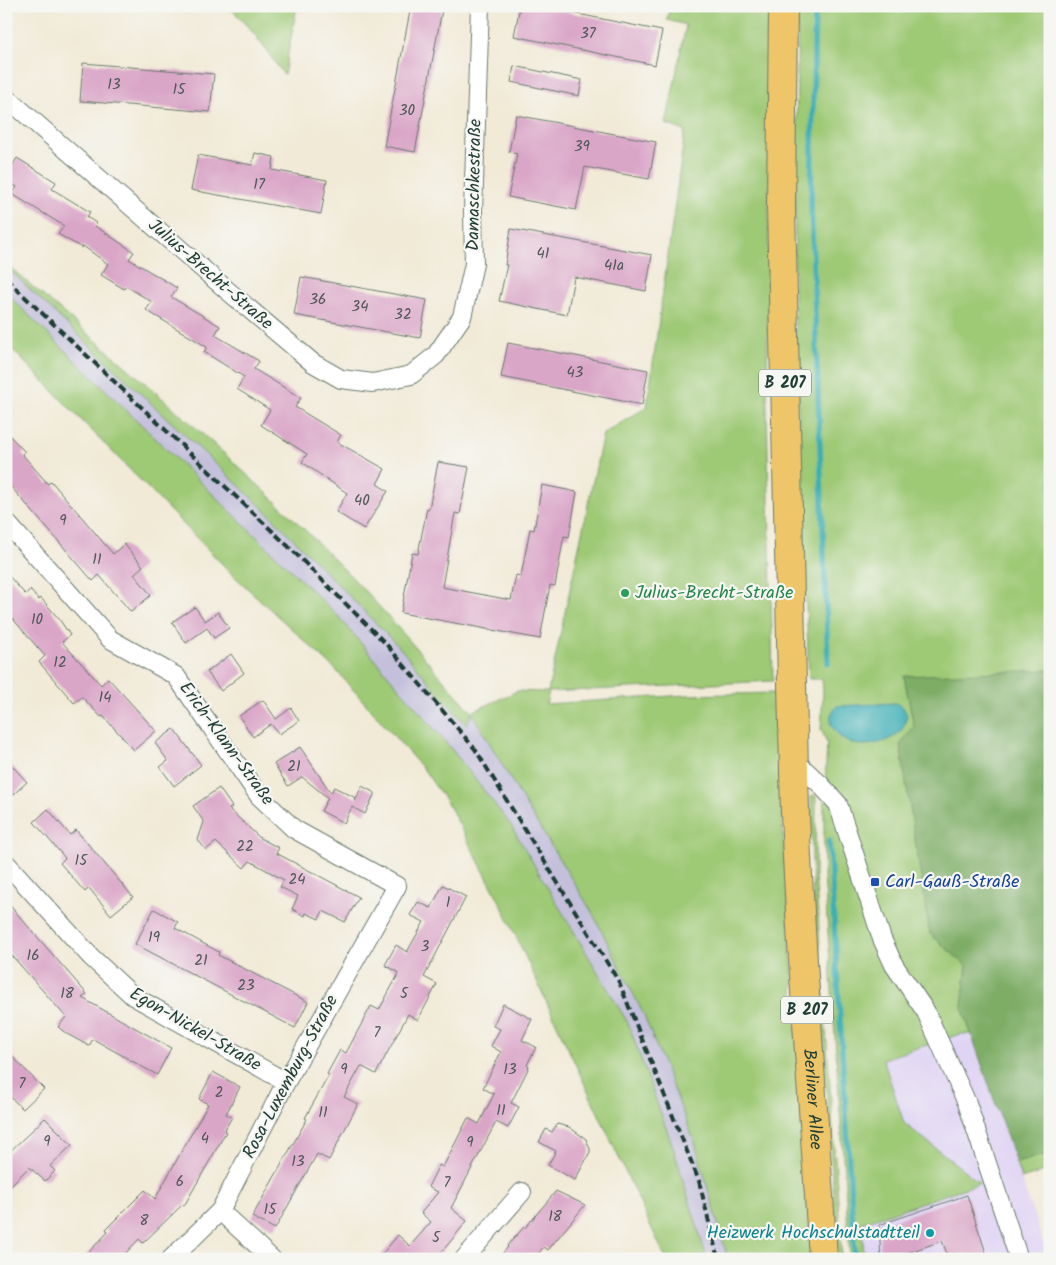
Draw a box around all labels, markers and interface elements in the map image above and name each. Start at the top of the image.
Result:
house number: 37 [580,22,597,46]
house number: 13 [107,73,121,97]
house number: 15 [173,78,186,102]
house number: 30 [399,99,416,123]
street label: Damaschkestraße [459,119,491,251]
house number: 39 [574,135,591,159]
house number: 17 [253,173,266,197]
street label: Julius-Brecht-Straße [141,212,279,338]
house number: 41 [537,242,550,266]
house number: 41a [604,254,624,278]
house number: 36 [310,288,326,312]
house number: 34 [352,295,368,319]
house number: 32 [394,303,412,327]
house number: 43 [567,361,584,385]
road number: B 207 [759,369,811,396]
house number: 40 [354,489,370,513]
house number: 9 [59,509,67,533]
house number: 11 [92,548,102,572]
place label: Julius-Brecht-Straße [635,579,793,608]
marker: Julius-Brecht-Straße [619,587,631,599]
house number: 10 [31,608,44,632]
house number: 12 [53,651,67,675]
street label: Erich-Klann-Straße [171,676,281,812]
house number: 14 [99,686,111,710]
house number: 21 [287,755,301,779]
house number: 22 [236,835,254,859]
house number: 15 [75,849,88,873]
house number: 24 [289,868,305,892]
place label: Carl-Gauß-Straße [885,868,1019,897]
marker: Carl-Gauß-Straße [869,876,881,888]
house number: 1 [446,891,451,915]
house number: 19 [148,926,161,950]
house number: 3 [421,935,430,959]
house number: 16 [26,944,40,968]
house number: 21 [194,949,208,973]
house number: 23 [237,974,255,998]
street label: Egon-Nickel-Straße [124,980,266,1080]
house number: 18 [60,982,75,1006]
house number: 5 [400,982,409,1006]
street label: Rosa-Luxemburg-Straße [235,990,347,1164]
road number: B 207 [781,996,833,1024]
house number: 7 [374,1021,382,1045]
street label: Berliner Allee [794,1048,830,1151]
house number: 9 [340,1058,348,1082]
house number: 13 [503,1058,517,1082]
house number: 7 [19,1072,27,1096]
house number: 2 [215,1081,223,1105]
house number: 11 [496,1099,506,1123]
house number: 11 [318,1101,328,1125]
house number: 4 [201,1127,209,1151]
house number: 9 [43,1130,51,1154]
house number: 9 [466,1131,474,1155]
house number: 13 [291,1150,305,1174]
house number: 6 [176,1170,184,1194]
house number: 7 [444,1171,452,1195]
house number: 15 [264,1198,277,1222]
house number: 18 [548,1205,563,1229]
house number: 8 [139,1209,149,1233]
place label: Heizwerk Hochschulstadtteil [707,1219,921,1248]
house number: 5 [432,1226,441,1250]
marker: Heizwerk Hochschulstadtteil [924,1227,936,1239]

